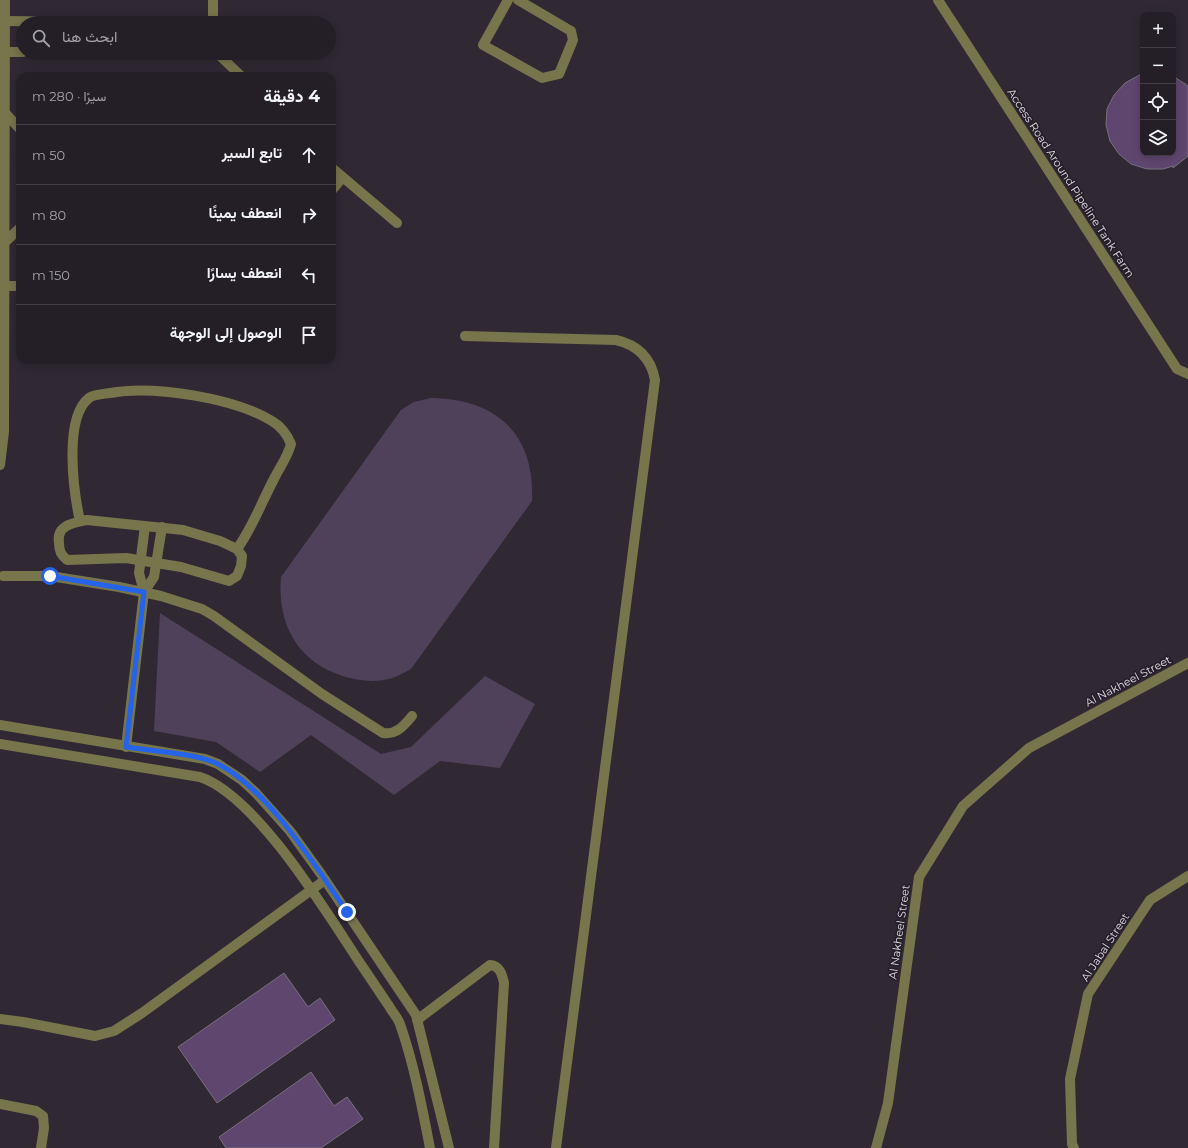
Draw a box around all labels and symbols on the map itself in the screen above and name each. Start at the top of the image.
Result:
street label: Access Road Around Pipeline Tank Farm [1005,86,1137,280]
route start [41,567,59,585]
street label: Al Nakheel Street [1083,652,1174,710]
street label: Al Nakheel Street [885,883,913,980]
route end [338,903,356,921]
street label: Al Jabal Street [1078,910,1133,984]

